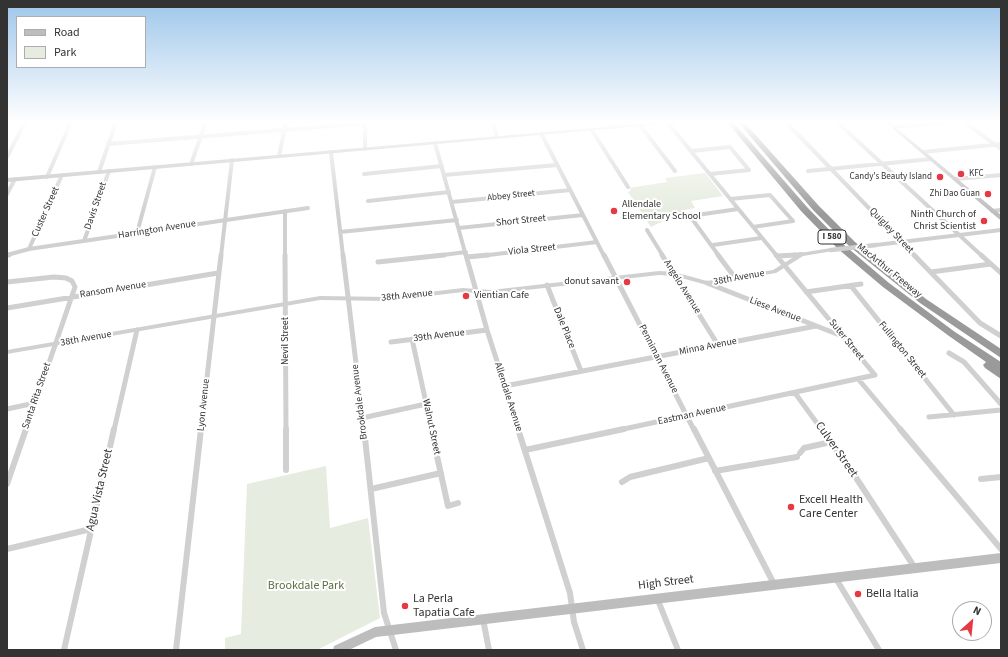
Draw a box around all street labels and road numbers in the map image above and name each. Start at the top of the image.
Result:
street label: Davis Street [82,181,110,231]
street label: Custer Street [30,185,62,239]
street label: Abbey Street [487,188,535,204]
street label: Quigley Street [866,206,916,256]
street label: Short Street [495,212,547,230]
street label: Harrington Avenue [117,218,197,242]
road number: I 580 [818,230,846,244]
street label: MacArthur Freeway [854,241,924,301]
street label: Viola Street [508,242,556,258]
street label: Angelo Avenue [661,258,703,316]
street label: 38th Avenue [713,268,765,288]
street label: Ransom Avenue [79,279,147,301]
street label: 38th Avenue [381,287,433,305]
street label: Liese Avenue [748,295,802,325]
street label: Dale Place [550,306,578,350]
street label: Nevil Street [280,317,292,365]
street label: Suter Street [826,317,866,363]
street label: Fullington Street [875,319,929,381]
street label: Penniman Avenue [636,323,680,395]
street label: 39th Avenue [413,327,465,345]
street label: 38th Avenue [60,329,112,349]
street label: Minna Avenue [678,336,738,358]
street label: Santa Rita Street [20,361,54,431]
street label: Allendale Avenue [491,361,525,433]
street label: Brookdale Avenue [349,364,371,440]
street label: Lyon Avenue [195,378,213,432]
street label: Walnut Street [419,398,443,456]
street label: Eastman Avenue [657,402,727,428]
street label: Culver Street [812,419,860,481]
street label: Agua Vista Street [84,448,116,532]
street label: High Street [637,572,695,594]

